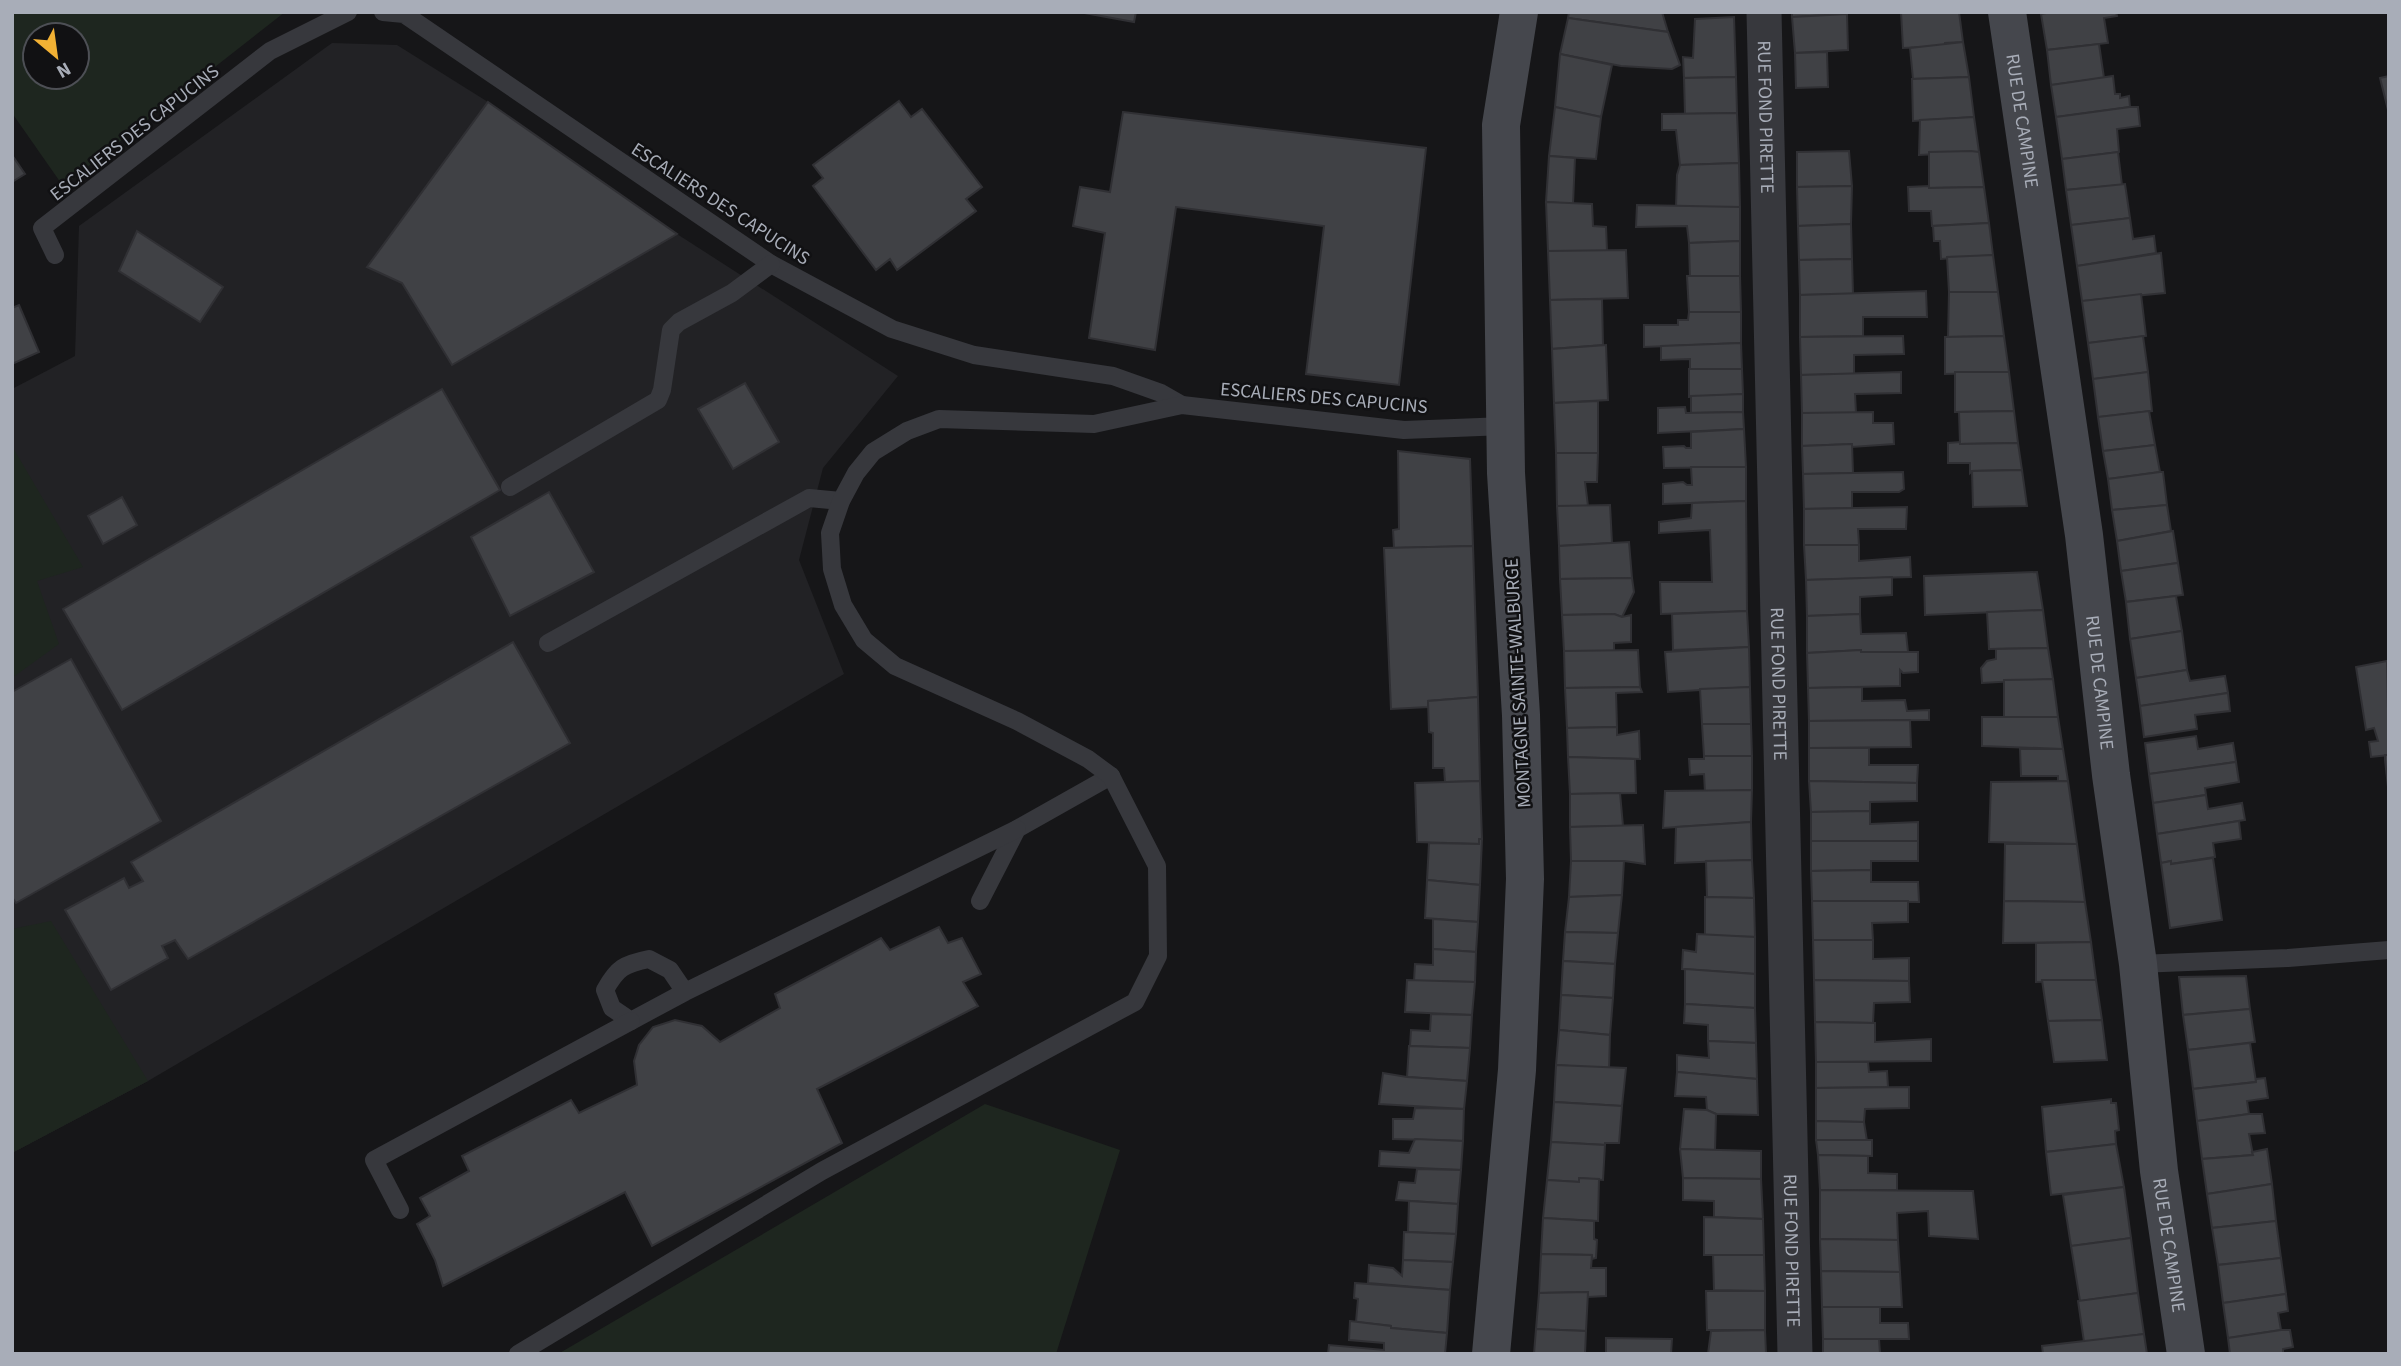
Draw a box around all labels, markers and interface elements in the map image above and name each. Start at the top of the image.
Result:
north arrow [21,21,91,91]
street label: RUE FOND PIRETTE [1750,40,1780,194]
street label: RUE DE CAMPINE [1998,52,2045,190]
street label: ESCALIERS DES CAPUCINS [45,59,223,205]
street label: ESCALIERS DES CAPUCINS [626,136,815,272]
street label: ESCALIERS DES CAPUCINS [1219,376,1429,421]
street label: MONTAGNE SAINTE-WALBURGE [1498,557,1539,809]
street label: RUE FOND PIRETTE [1763,607,1793,761]
street label: RUE DE CAMPINE [2078,614,2120,751]
street label: RUE FOND PIRETTE [1776,1174,1806,1328]
street label: RUE DE CAMPINE [2145,1176,2192,1314]

